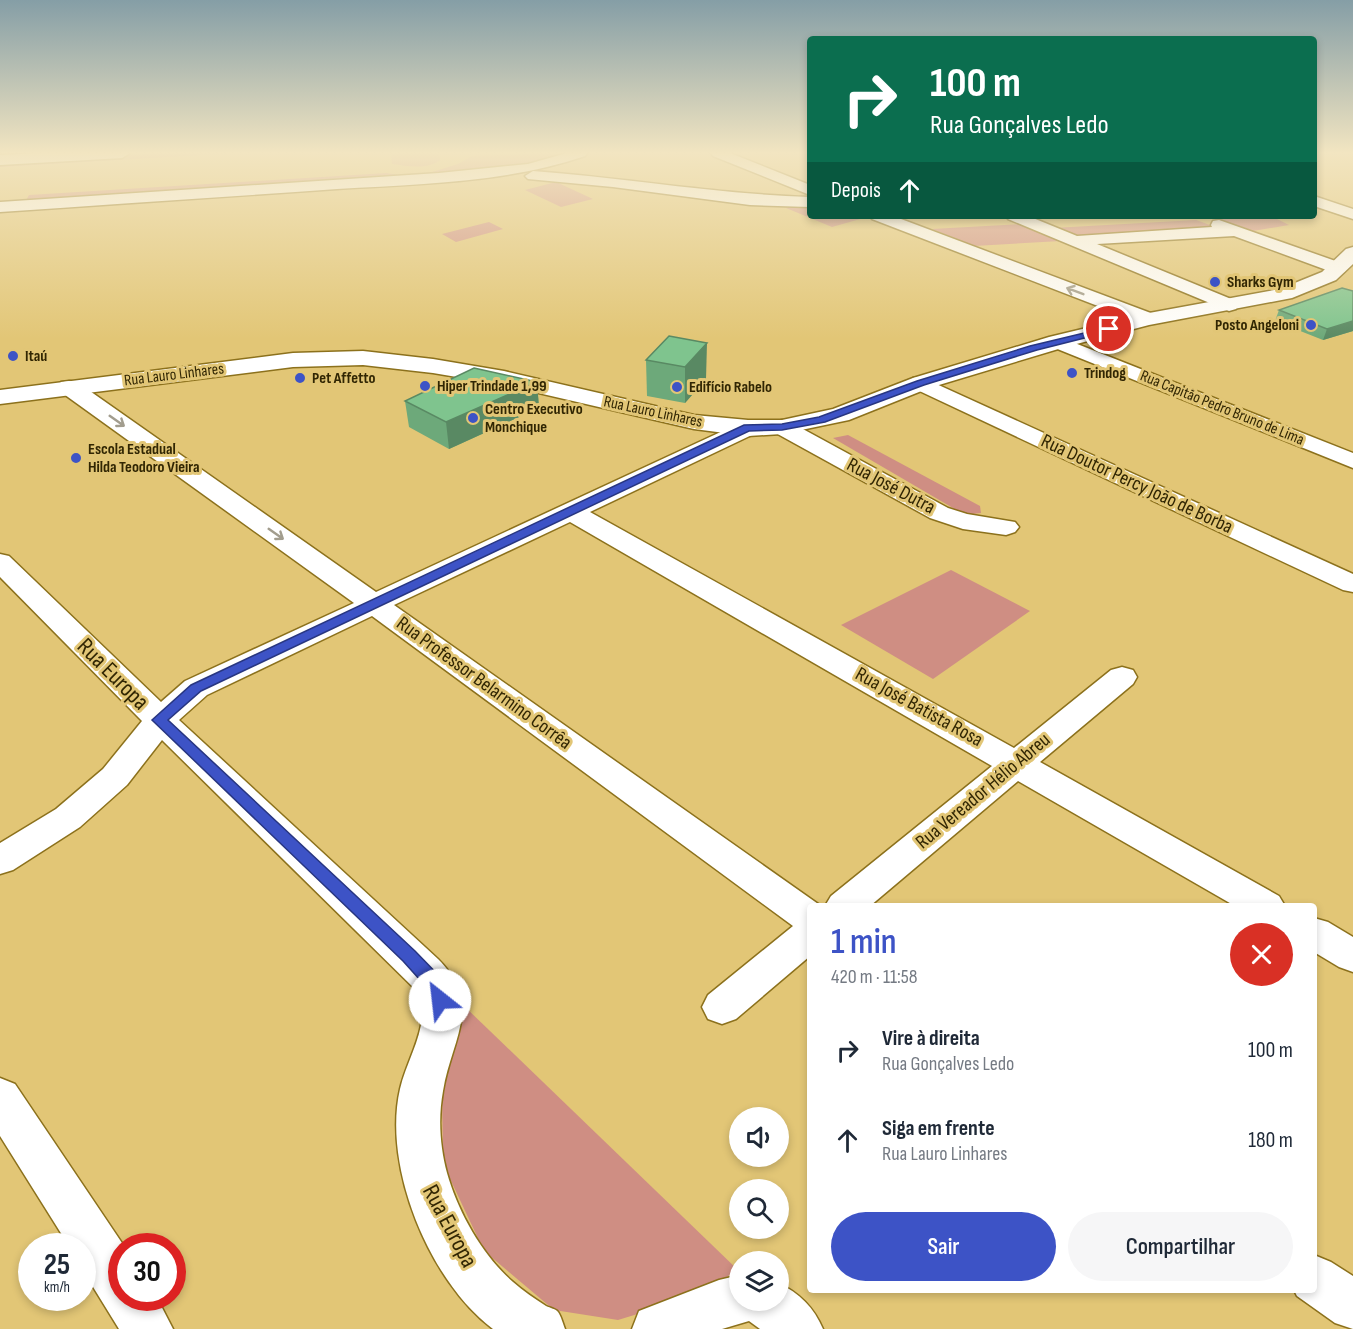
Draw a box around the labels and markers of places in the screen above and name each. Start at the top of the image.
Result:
place label: Sharks Gym [1227,273,1294,292]
marker: Sharks Gym [1208,275,1222,289]
pin [1083,303,1134,354]
place label: Posto Angeloni [1215,316,1299,335]
marker: Posto Angeloni [1304,318,1318,332]
place label: Itaú [25,347,47,366]
marker: Itaú [6,349,20,363]
place label: Trindog [1084,364,1126,383]
marker: Trindog [1065,366,1079,380]
place label: Pet Affetto [312,369,375,388]
marker: Pet Affetto [293,371,307,385]
place label: Hiper Trindade 1,99 [437,377,547,396]
place label: Edifício Rabelo [689,378,772,397]
marker: Hiper Trindade 1,99 [418,379,432,393]
marker: Edifício Rabelo [670,380,684,394]
place label: Centro Executivo Monchique [485,400,583,437]
marker: Centro Executivo Monchique [466,411,480,425]
place label: Escola Estadual Hilda Teodoro Vieira [88,440,200,477]
marker: Escola Estadual Hilda Teodoro Vieira [69,451,83,465]

